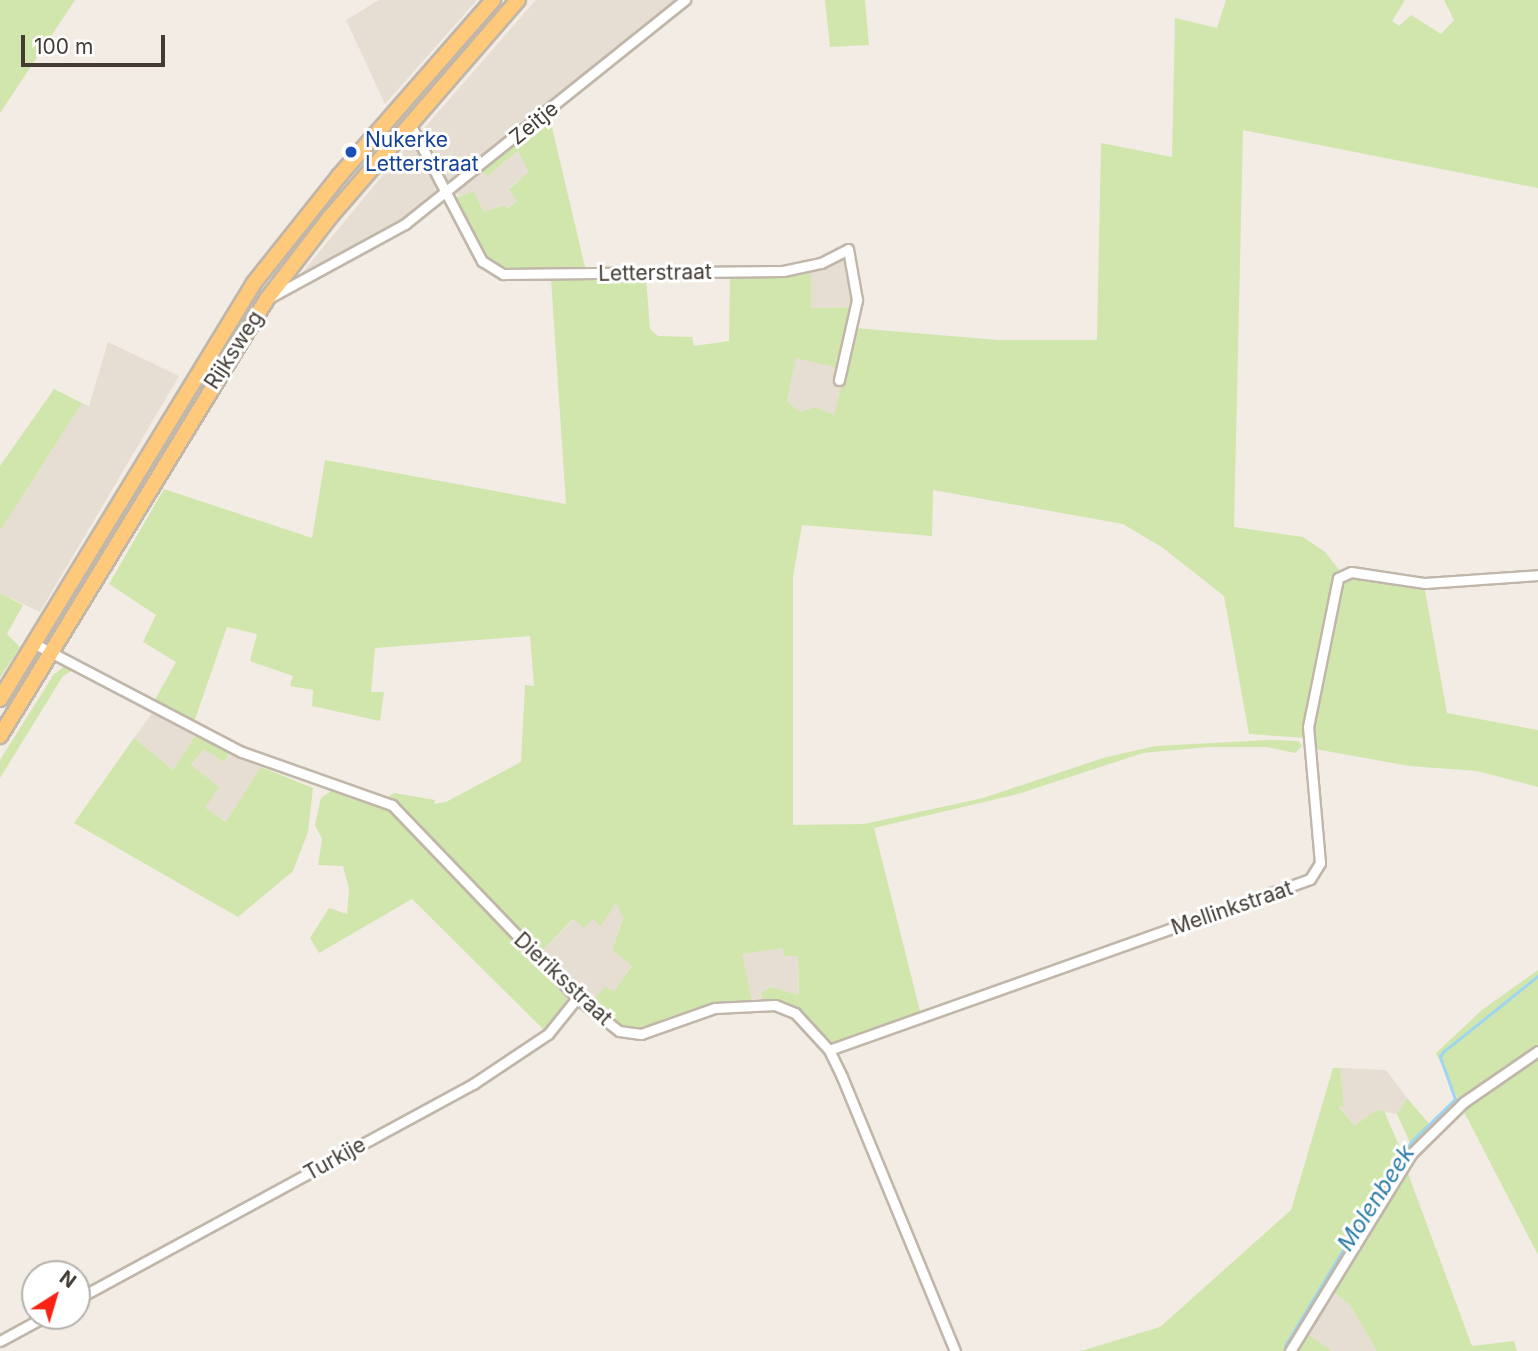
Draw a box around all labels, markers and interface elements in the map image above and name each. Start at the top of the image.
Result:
scale bar [24,21,168,65]
text: 100 m [34,34,93,59]
street label: Zeitje [505,96,563,150]
place label: Nukerke Letterstraat [365,127,479,177]
marker: Nukerke Letterstraat [343,144,359,160]
street label: Letterstraat [598,259,712,287]
street label: Rijksweg [199,306,269,394]
street label: Mellinkstraat [1168,875,1296,941]
street label: Dieriksstraat [509,927,617,1031]
street label: Turkije [300,1132,370,1186]
water label: Molenbeek [1332,1140,1420,1256]
north arrow [21,1260,91,1330]
text: N [55,1266,80,1293]

